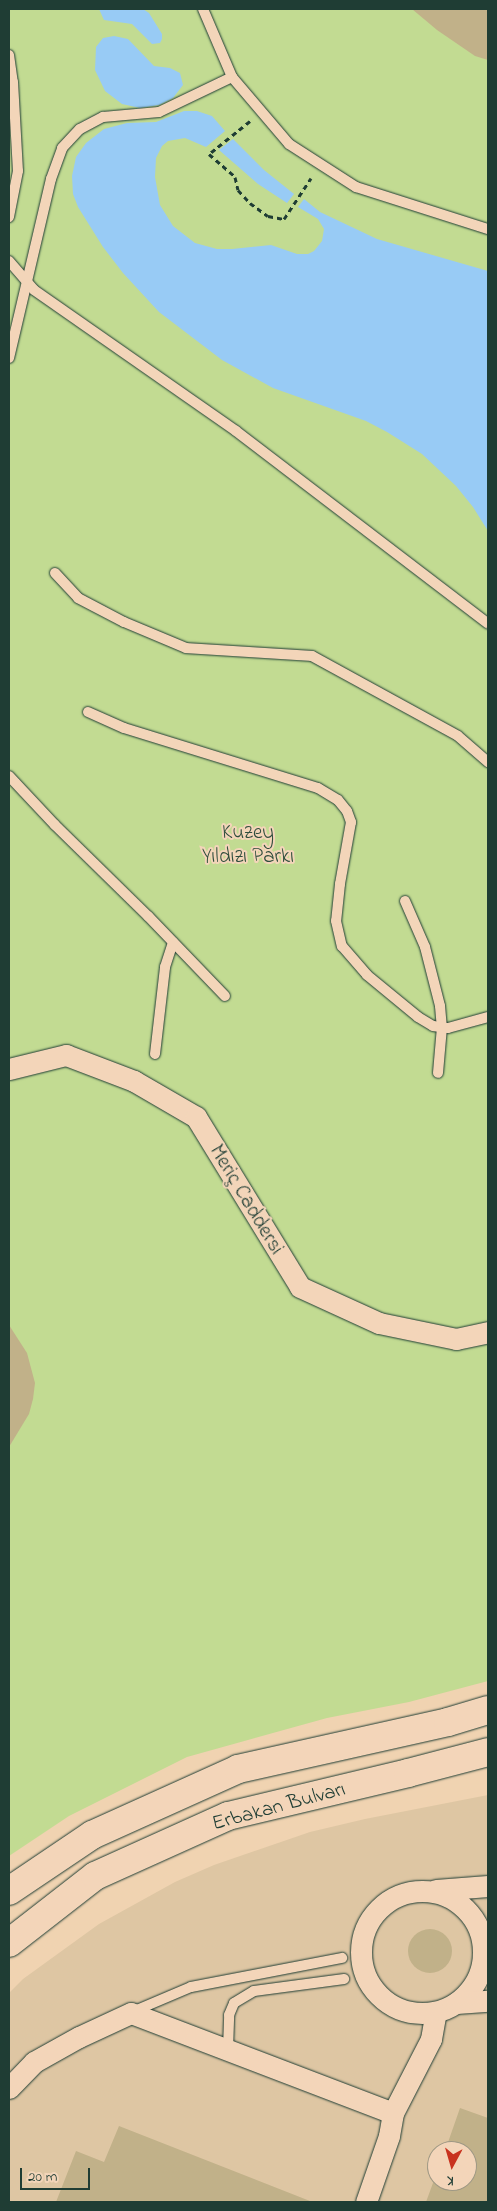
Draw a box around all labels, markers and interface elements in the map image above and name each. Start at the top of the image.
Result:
park label: Kuzey Yıldızı Parkı [202,820,294,870]
street label: Meriç Caddersi [203,1140,289,1260]
street label: Erbakan Bulvarı [210,1777,348,1837]
north arrow [427,2141,477,2191]
scale bar [22,2158,92,2190]
text: 20 m [28,2166,57,2188]
text: K [446,2170,455,2191]

